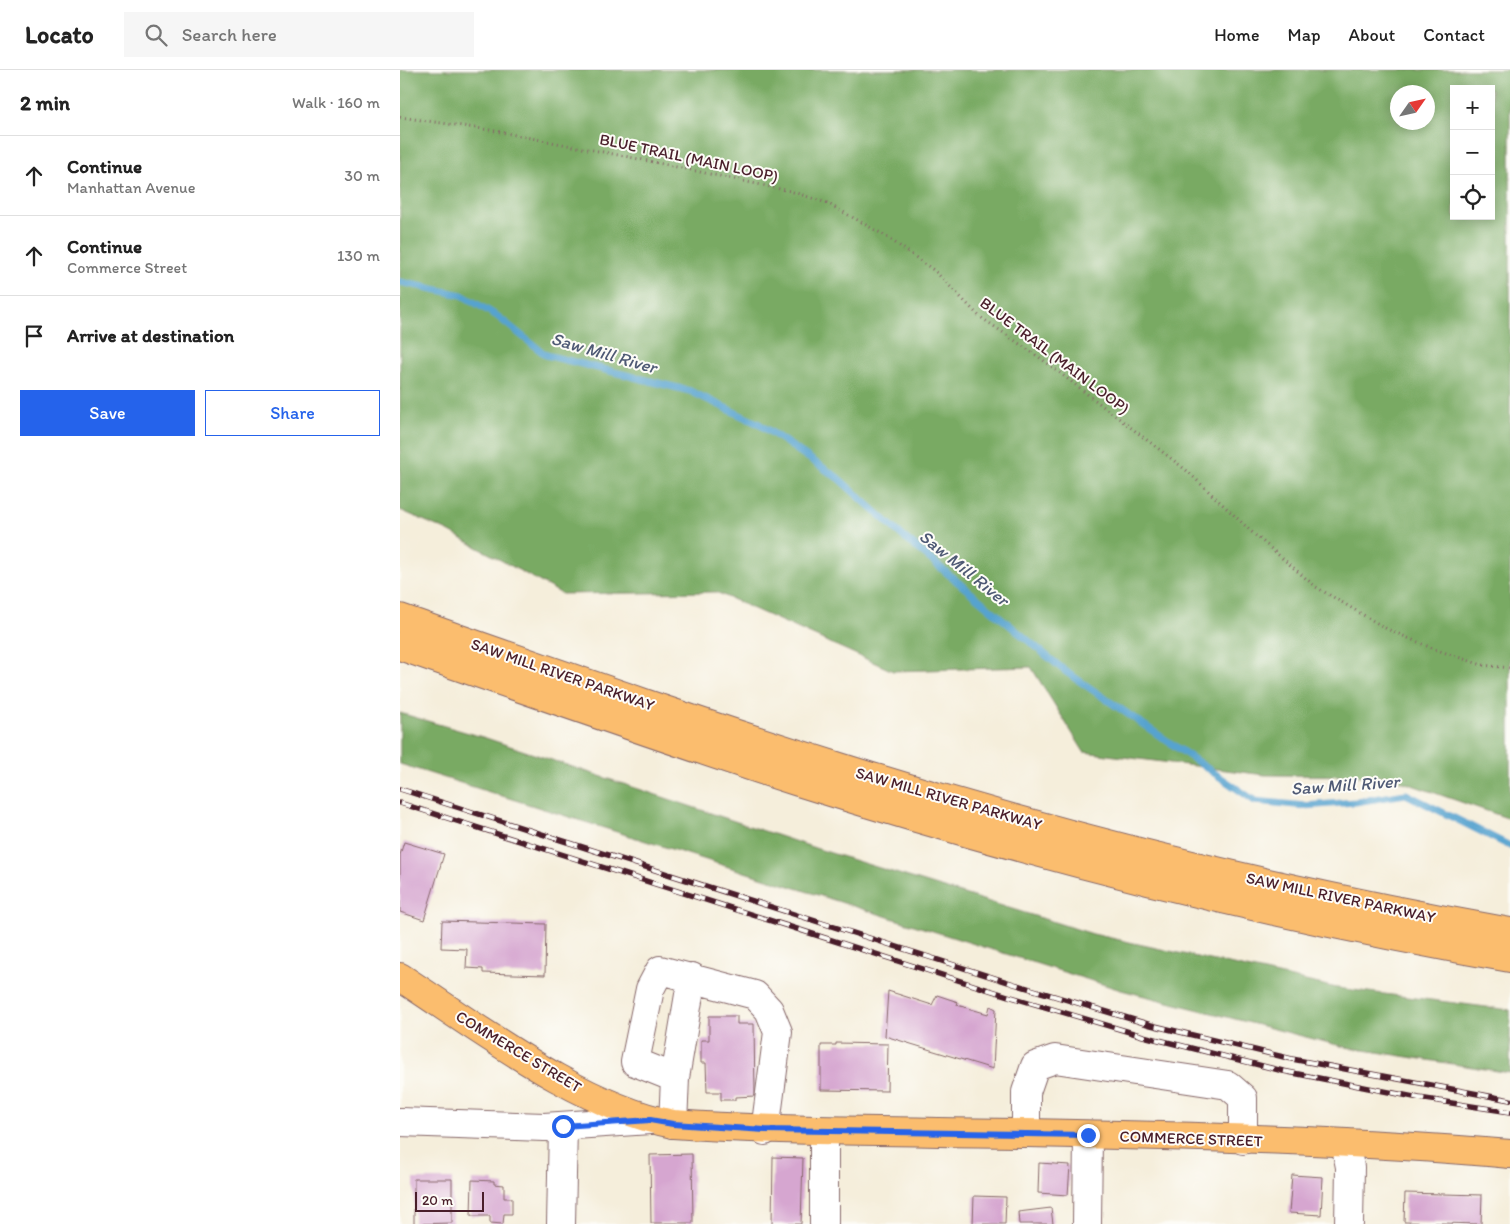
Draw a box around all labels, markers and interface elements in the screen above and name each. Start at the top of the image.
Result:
search box [124,12,474,57]
text: Locato [25,20,94,49]
icon: search [142,21,170,49]
text: Search here [182,23,277,46]
text: Home [1214,24,1260,46]
text: Map [1288,24,1321,46]
text: About [1349,24,1395,46]
text: Contact [1423,24,1485,46]
north arrow [1390,85,1435,130]
map controls [1450,85,1495,220]
button: + [1450,85,1495,130]
text: 2 min [20,90,70,115]
text: Walk · 160 m [292,93,380,112]
street label: BLUE TRAIL (MAIN LOOP) [598,129,780,186]
button: − [1450,130,1495,175]
text: Continue [67,155,142,178]
icon: ahead [20,162,48,190]
text: 30 m [344,166,380,185]
button: locate [1450,175,1495,220]
text: Manhattan Avenue [67,178,195,197]
text: Continue [67,235,142,258]
icon: ahead [20,242,48,270]
text: 130 m [337,246,380,265]
text: Commerce Street [67,258,187,277]
street label: BLUE TRAIL (MAIN LOOP) [976,293,1133,418]
icon: arrive [20,322,48,350]
text: Arrive at destination [67,324,234,347]
water label: Saw Mill River [549,327,661,379]
button: Save [20,390,195,436]
button: Share [205,390,380,436]
water label: Saw Mill River [915,525,1015,612]
street label: SAW MILL RIVER PARKWAY [469,634,657,715]
street label: SAW MILL RIVER PARKWAY [854,763,1044,834]
water label: Saw Mill River [1290,770,1402,800]
street label: SAW MILL RIVER PARKWAY [1245,868,1437,927]
street label: COMMERCE STREET [452,1006,585,1096]
route start [552,1115,575,1138]
route end [1077,1124,1100,1147]
street label: COMMERCE STREET [1119,1127,1263,1150]
scale bar [415,1189,484,1212]
text: 20 m [422,1192,453,1209]

